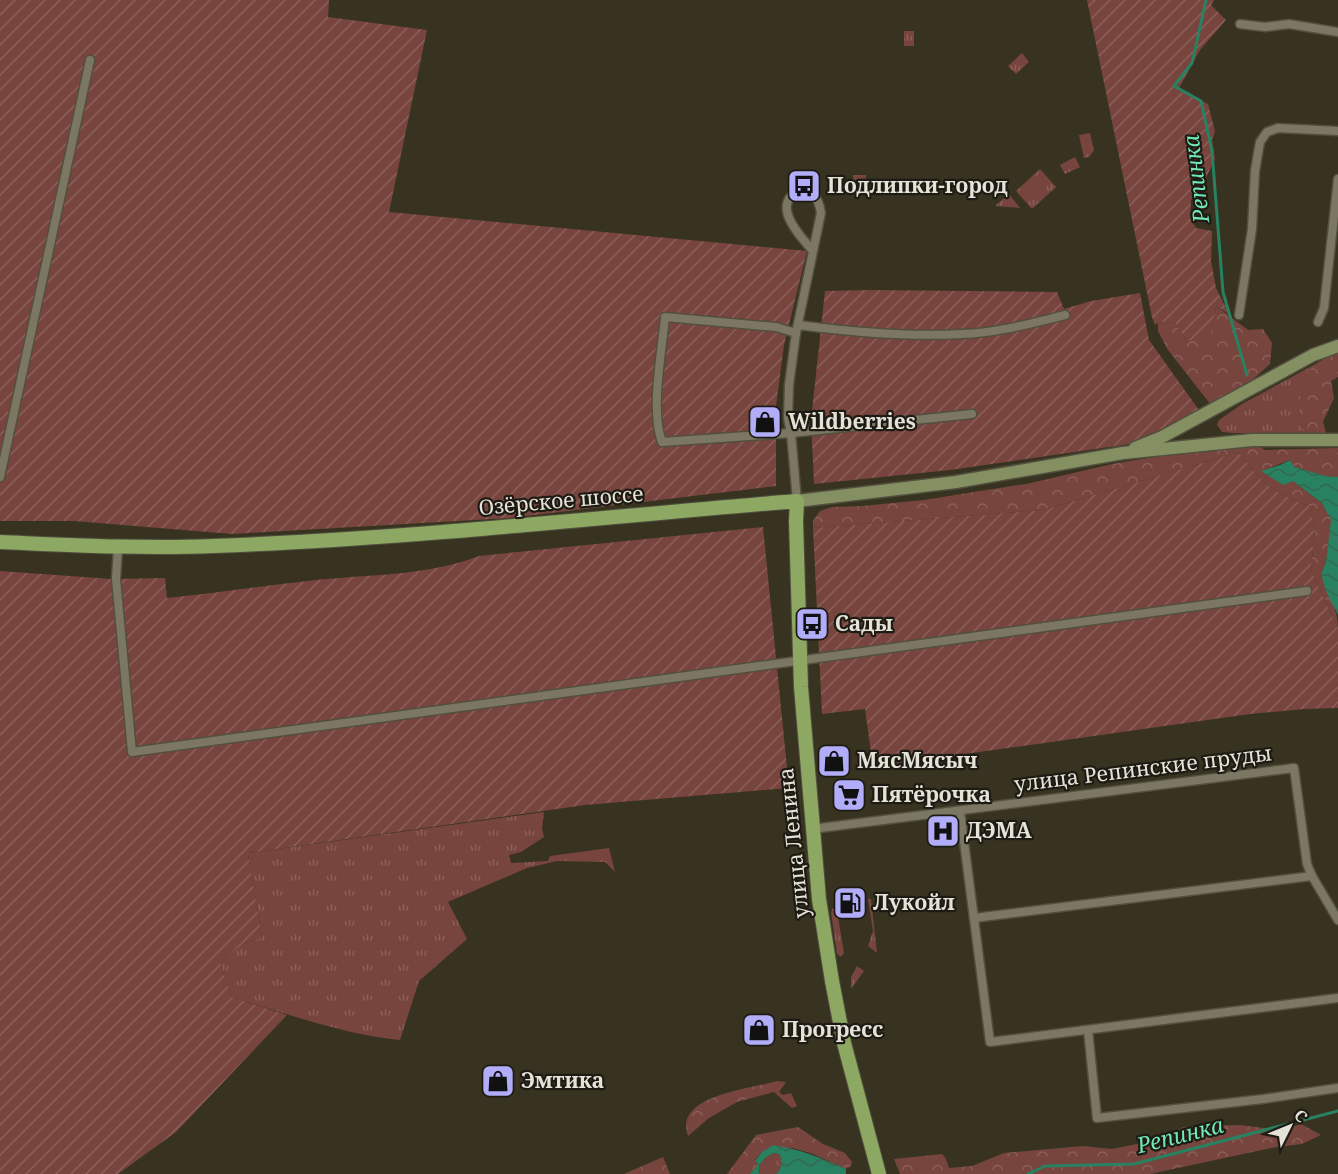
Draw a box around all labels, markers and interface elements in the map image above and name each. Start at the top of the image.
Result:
water label: Репинка [1175,133,1215,226]
bus stop icon: Подлипки-город [786,168,822,204]
place label: Подлипки-город [827,171,1008,199]
shop icon: Wildberries [747,404,783,440]
place label: Wildberries [788,407,916,435]
street label: Озёрское шоссе [477,479,645,521]
bus stop icon: Сады [794,606,830,642]
place label: Сады [835,609,893,637]
street label: улица Репинские пруды [1012,738,1273,798]
shop icon: МясМясыч [816,743,852,779]
place label: МясМясыч [857,746,978,774]
street label: улица Ленина [771,766,815,920]
supermarket icon: Пятёрочка [831,777,867,813]
place label: Пятёрочка [872,780,991,808]
hospital icon: ДЭМА [925,813,961,849]
place label: ДЭМА [966,816,1032,844]
fuel station icon: Лукойл [832,885,868,921]
place label: Лукойл [873,888,955,916]
shop icon: Прогресс [741,1012,777,1048]
place label: Прогресс [782,1015,883,1043]
shop icon: Эмтика [480,1063,516,1099]
place label: Эмтика [521,1066,604,1094]
north arrow [1260,1096,1320,1156]
text: С [1289,1104,1313,1127]
water label: Репинка [1132,1109,1227,1160]

